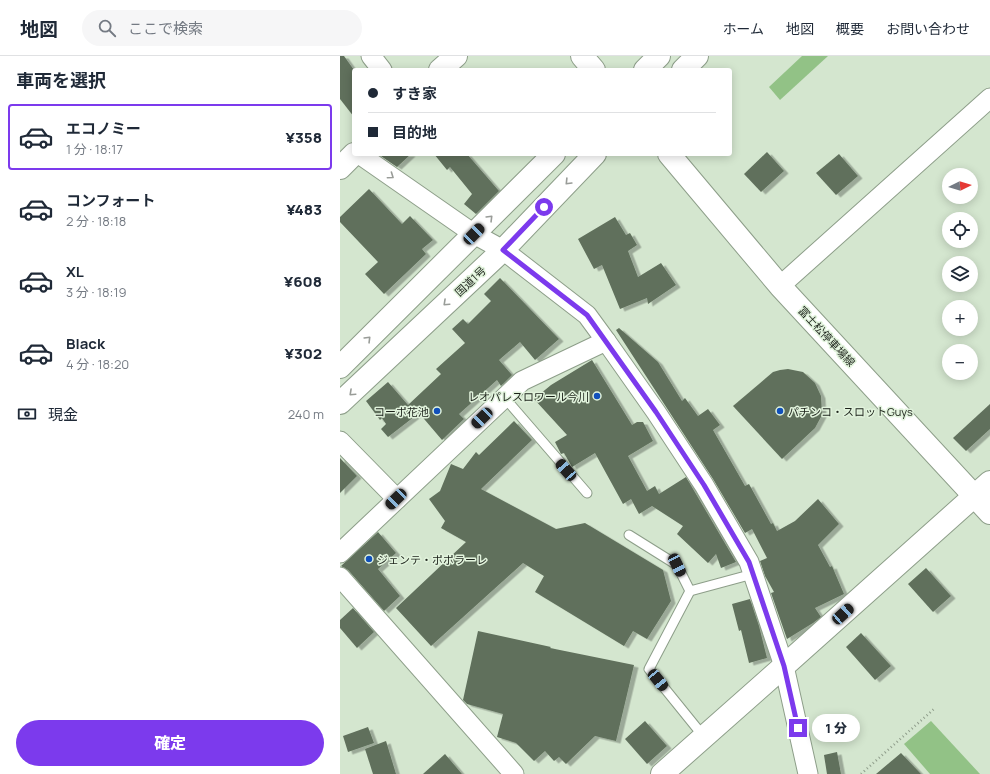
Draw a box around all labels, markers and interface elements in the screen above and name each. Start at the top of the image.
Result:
search box [82,10,362,46]
text: 地図 [20,16,58,42]
icon: search [96,17,118,39]
text: ここで検索 [128,18,203,39]
text: ホーム [722,19,764,38]
text: 地図 [786,19,814,38]
text: 概要 [836,19,864,38]
text: お問い合わせ [886,19,970,38]
text: 車両を選択 [16,68,106,92]
text: すき家 [392,83,437,104]
text: エコノミー [66,118,141,139]
icon: car [18,119,54,155]
text: 目的地 [392,122,437,143]
text: ¥358 [286,127,322,148]
text: 1 分 · 18:17 [66,140,123,158]
north arrow [942,168,978,204]
map controls [942,168,978,380]
one-way arrow [387,171,394,179]
one-way arrow [565,177,573,185]
text: コンフォート [66,190,156,211]
icon: car [18,191,54,227]
route start [535,198,553,216]
text: ¥483 [286,199,322,220]
text: 2 分 · 18:18 [66,212,126,230]
button: locate [942,212,978,248]
one-way arrow [485,215,493,223]
car [461,221,487,247]
button: layers [942,256,978,292]
text: XL [66,261,84,282]
icon: car [18,263,54,299]
street label: 国道1号 [451,263,489,299]
text: ¥608 [284,271,322,292]
text: 3 分 · 18:19 [66,283,127,301]
one-way arrow [443,299,451,306]
button: + [942,300,978,336]
street label: 富士松停車場線 [795,303,859,369]
text: Black [66,333,105,354]
icon: car [18,335,54,371]
one-way arrow [363,336,371,344]
text: ¥302 [285,343,322,364]
button: − [942,344,978,380]
text: 4 分 · 18:20 [66,355,129,373]
one-way arrow [349,388,356,395]
place label: レオパレスロワール今川 [468,389,589,404]
marker: レオパレスロワール今川 [592,391,602,401]
icon: cash [16,403,38,425]
text: 現金 [48,404,78,425]
place label: コーポ花池 [374,404,429,419]
place label: パチンコ・スロットGuys [788,404,913,419]
text: 240 m [288,405,324,423]
car [469,405,495,431]
marker: コーポ花池 [432,406,442,416]
marker: パチンコ・スロットGuys [775,406,785,416]
car [554,457,578,483]
car [383,486,409,512]
place label: ジェンテ・ポポラーレ [377,552,487,567]
car [666,552,688,578]
marker: ジェンテ・ポポラーレ [364,554,374,564]
car [830,602,856,626]
car [646,667,670,693]
callout: 1 分 [812,714,860,742]
route end [789,719,807,737]
text: 1 分 [825,719,847,737]
button: 確定 [16,720,324,766]

